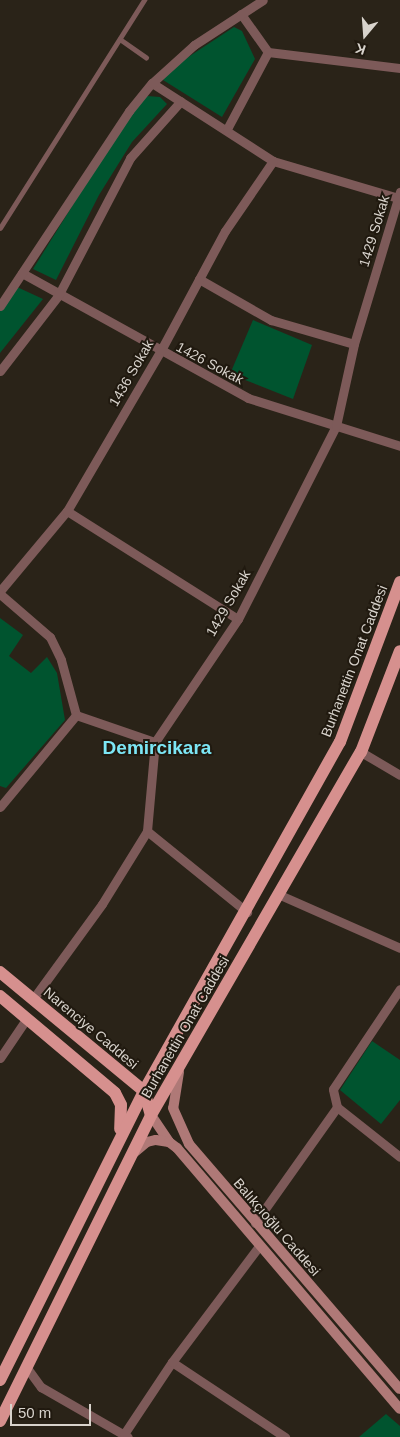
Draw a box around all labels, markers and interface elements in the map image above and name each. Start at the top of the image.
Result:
north arrow [340,10,390,60]
text: K [353,40,368,58]
street label: 1429 Sokak [355,193,393,269]
street label: 1436 Sokak [105,337,157,409]
street label: 1426 Sokak [173,338,247,388]
street label: 1429 Sokak [202,567,254,639]
street label: Burhanettin Onat Caddesi [317,583,391,739]
district label: Demircikara [103,737,211,759]
street label: Burhanettin Onat Caddesi [137,953,233,1101]
street label: Narenciye Caddesi [40,984,142,1072]
street label: Balıkçıoğlu Caddesi [230,1175,324,1279]
scale bar [12,1394,94,1426]
text: 50 m [18,1404,51,1421]

